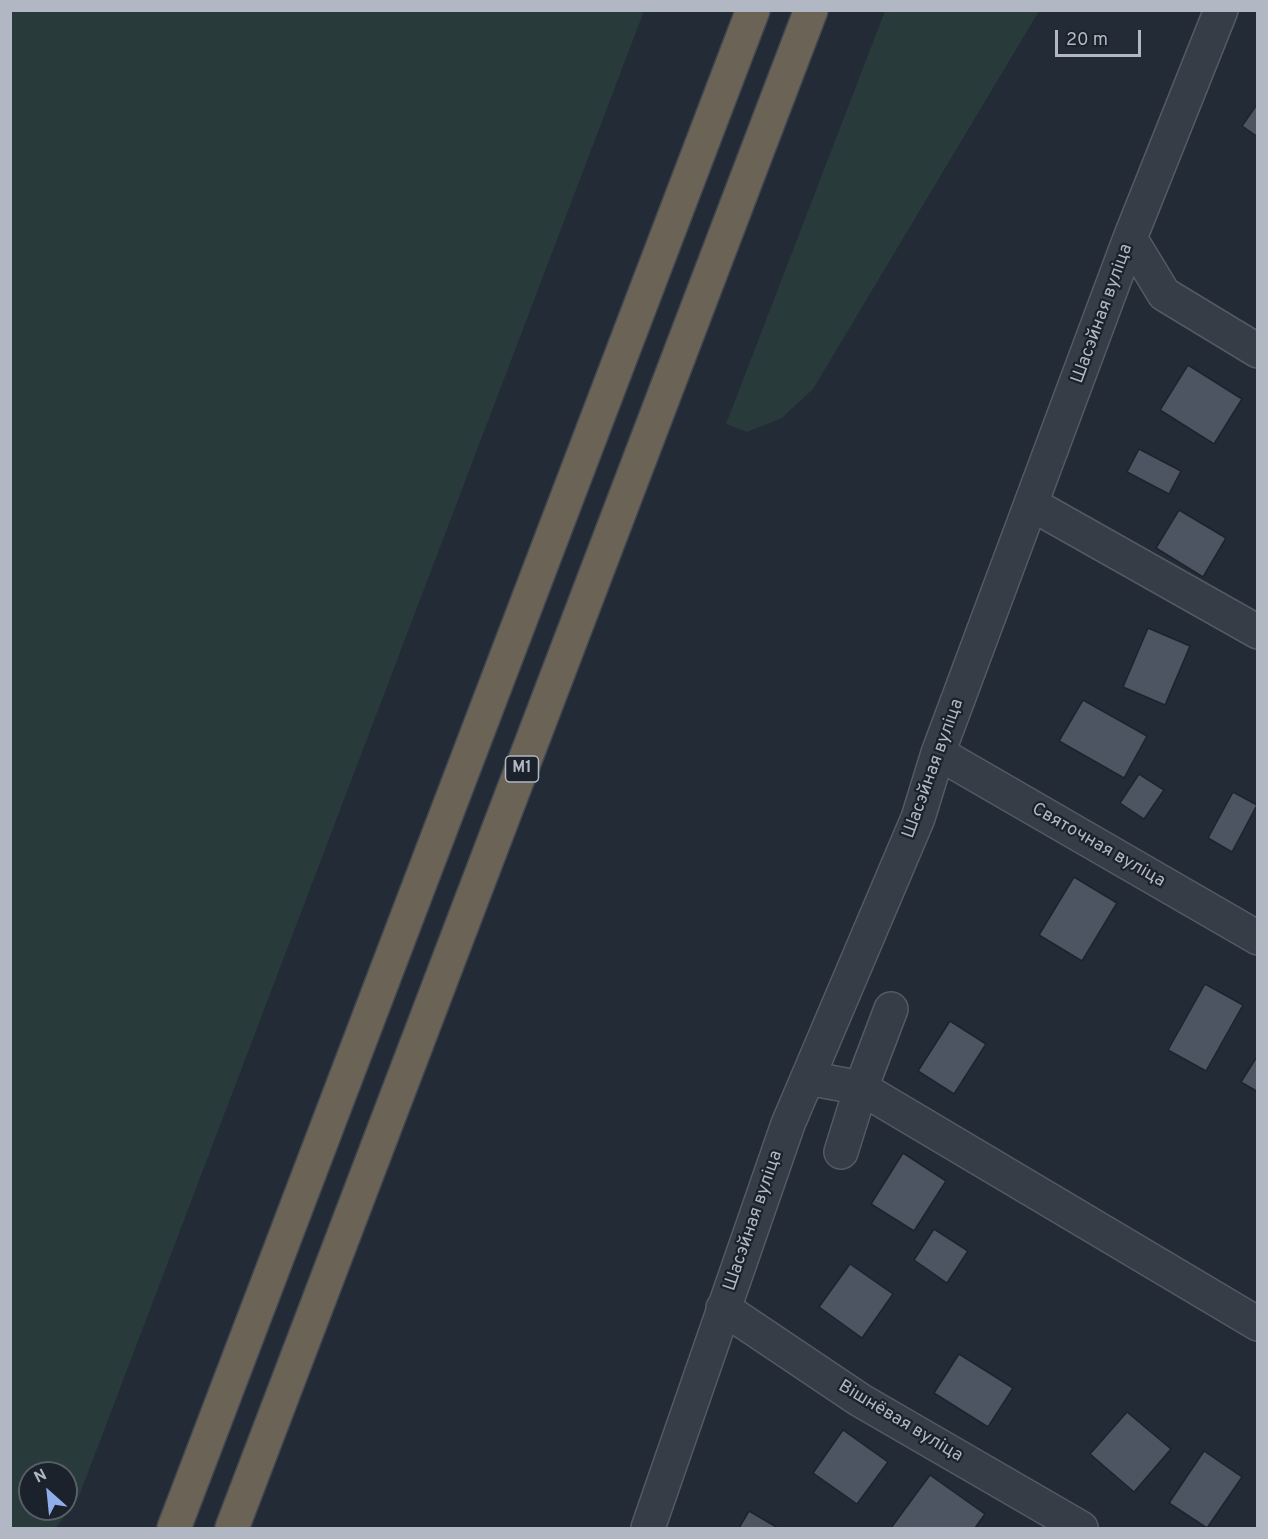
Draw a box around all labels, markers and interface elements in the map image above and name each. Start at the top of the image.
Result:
scale bar [1058,18,1144,56]
text: 20 m [1066,29,1108,52]
street label: Шасэйная вуліца [1068,241,1138,387]
street label: Шасэйная вуліца [899,696,969,842]
road number: М1 [506,756,538,782]
street label: Святочная вуліца [1027,799,1169,893]
street label: Шасэйная вуліца [720,1148,788,1294]
street label: Вішнёвая вуліца [834,1376,966,1468]
north arrow [18,1461,78,1521]
text: N [31,1465,50,1488]

